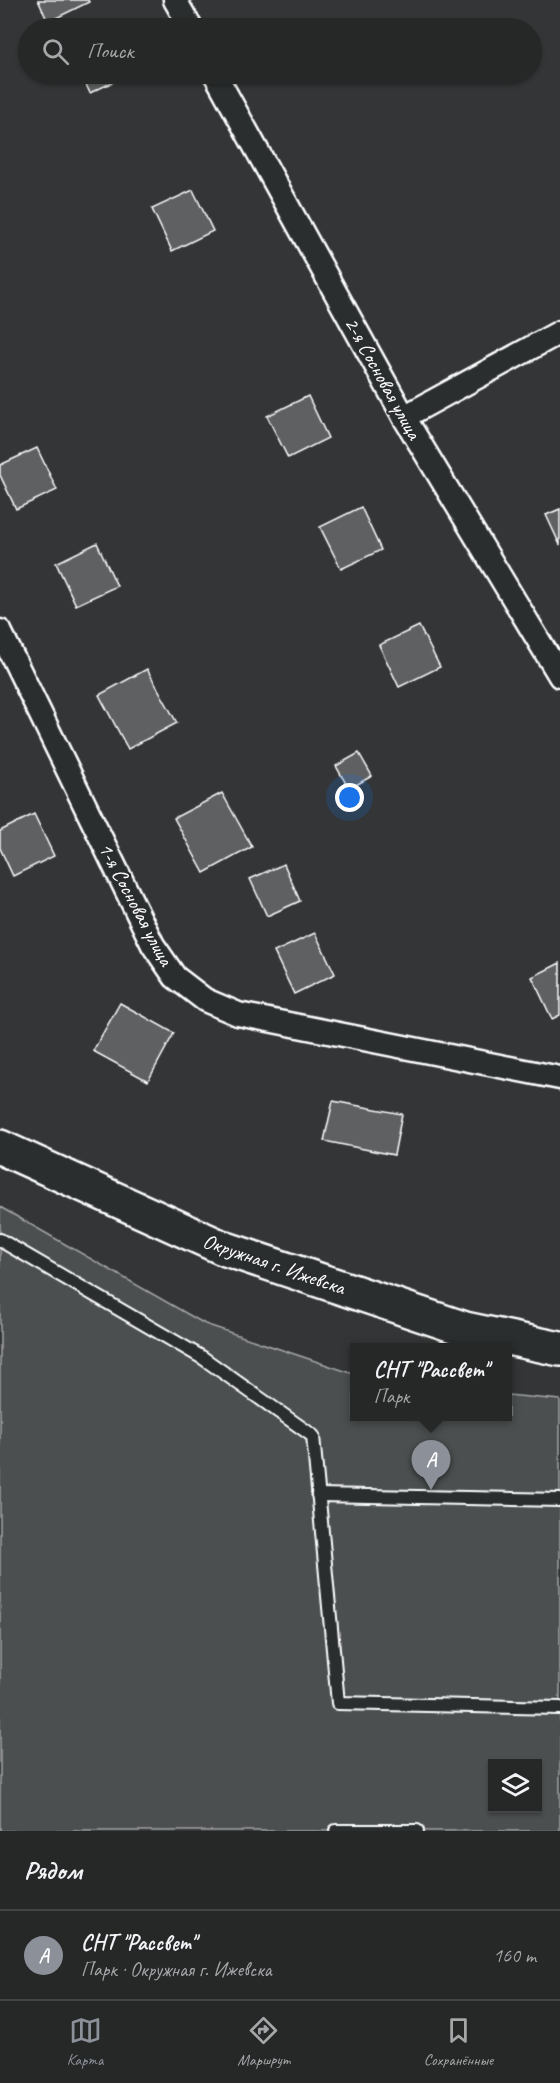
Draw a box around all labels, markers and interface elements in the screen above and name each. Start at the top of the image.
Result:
search box [18,18,542,84]
icon: search [39,35,72,68]
text: Поиск [87,37,133,65]
street label: 2-я Сосновая улица [339,312,428,445]
your location [335,783,364,812]
street label: 1-я Сосновая улица [93,838,180,971]
street label: Окружная г. Ижевска [200,1228,350,1301]
popup [350,1343,512,1421]
text: СНТ "Рассвет" [374,1356,488,1384]
text: Парк [374,1384,409,1409]
pin: A [412,1440,450,1490]
map controls [488,1759,542,1813]
button: layers [488,1759,542,1813]
text: Рядом [24,1854,82,1887]
text: СНТ "Рассвет" [81,1929,196,1957]
text: A [38,1943,49,1968]
text: 160 m [493,1943,536,1968]
text: Парк · Окружная г. Ижевска [81,1957,272,1982]
tab: Карта [67,2014,103,2070]
tab: Маршрут [237,2014,290,2070]
tab: Сохранённые [424,2014,493,2070]

